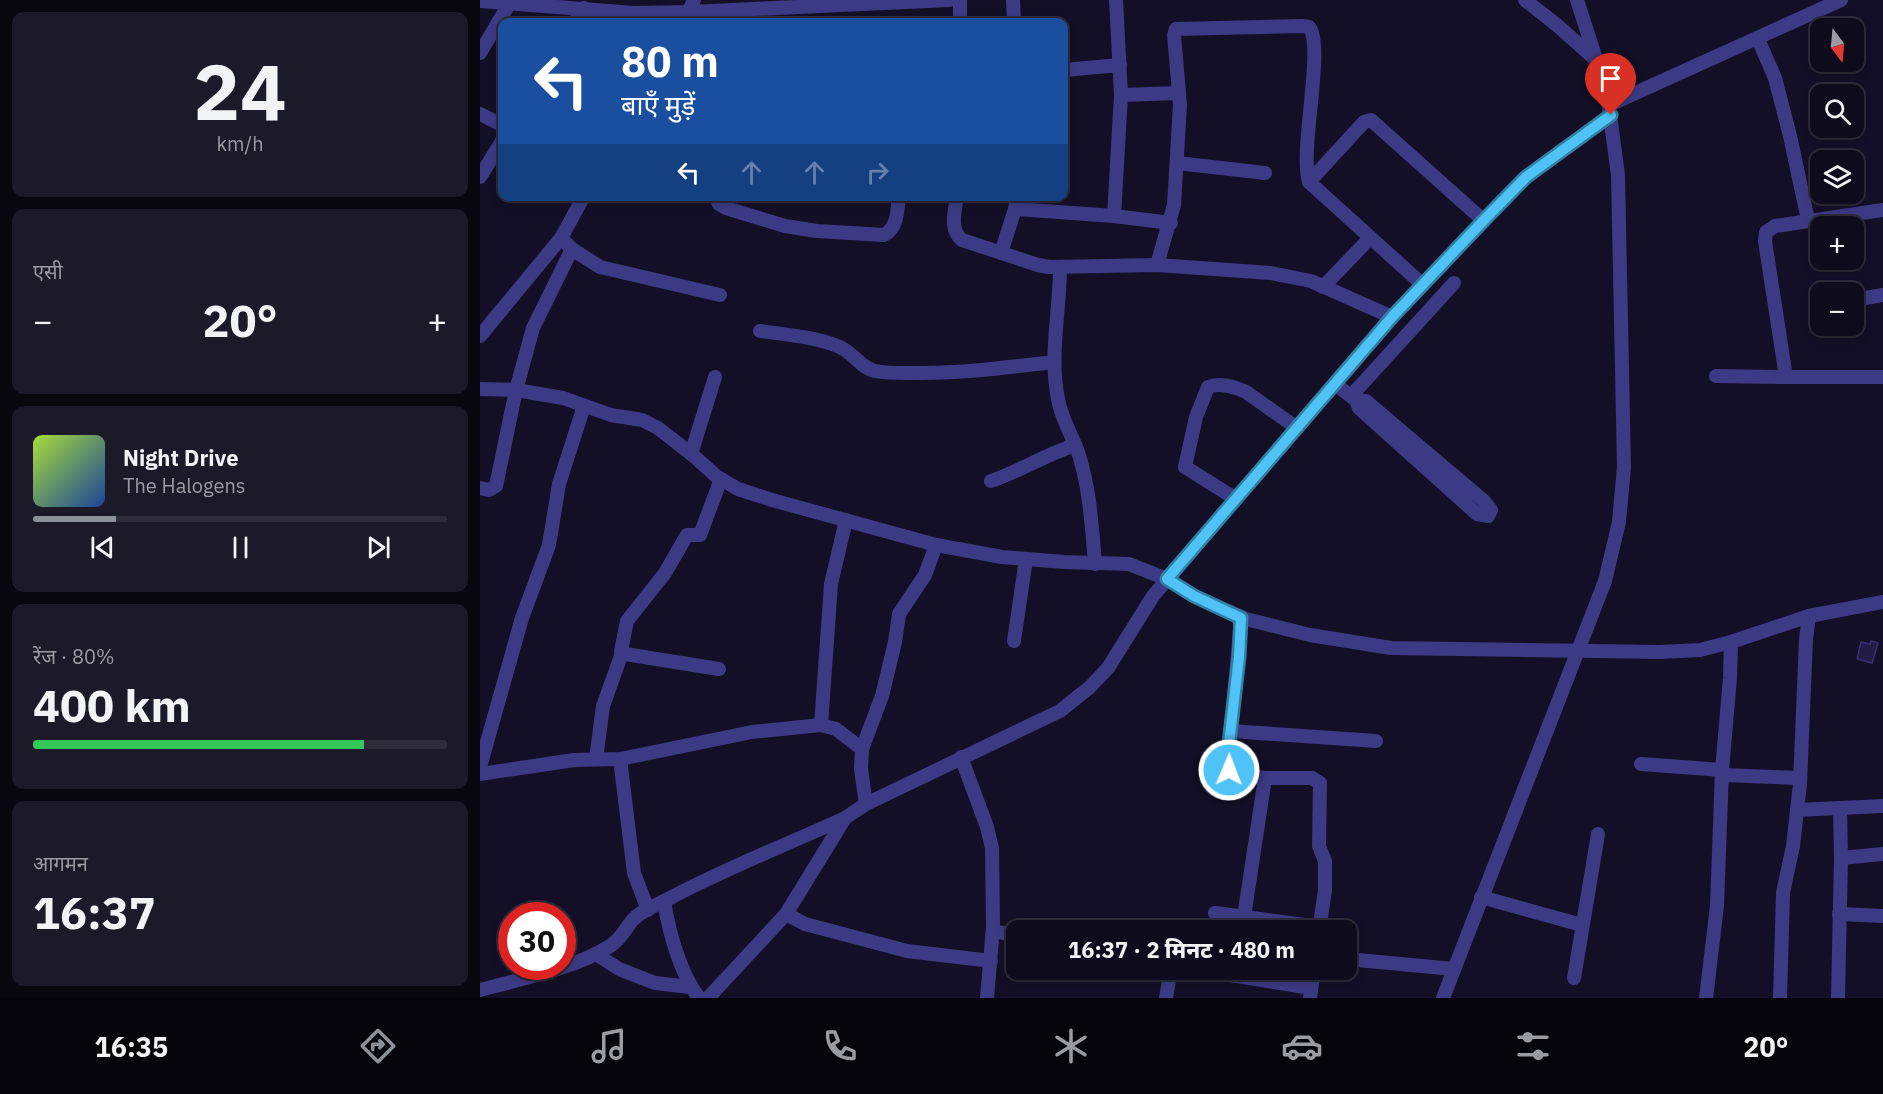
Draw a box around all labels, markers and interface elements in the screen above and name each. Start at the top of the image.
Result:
north arrow [1810,18,1864,72]
map controls [1810,18,1864,336]
text: 80 m [621,34,719,89]
text: 24 [193,40,287,141]
icon: left [522,42,600,120]
pin [1585,53,1636,115]
icon: arrive [1594,62,1627,95]
button: search [1810,84,1864,138]
text: बाएँ मुड़ें [621,87,695,122]
text: km/h [216,130,264,157]
button: layers [1810,150,1864,204]
icon: left [672,156,705,189]
icon: ahead [735,156,768,189]
icon: ahead [798,156,831,189]
icon: right [861,156,894,189]
button: + [1810,216,1864,270]
text: एसी [33,258,63,285]
button: − [1810,282,1864,336]
text: 20° [202,291,278,349]
text: − [33,299,53,342]
text: + [427,299,447,342]
text: Night Drive [123,443,239,472]
text: The Halogens [123,472,245,499]
icon: previous [86,531,119,564]
icon: pause [224,531,257,564]
icon: next [362,531,395,564]
text: रेंज · 80% [33,643,115,670]
text: 400 km [33,676,191,734]
position arrow [1197,738,1261,802]
text: आगमन [33,850,88,877]
text: 16:37 [33,883,156,941]
speed limit sign: 30 [498,902,576,980]
text: 16:37 · 2 मिनट · 480 m [1068,935,1295,964]
icon: directions [357,1025,399,1067]
icon: music [588,1025,630,1067]
icon: phone [819,1025,861,1067]
icon: climate [1050,1025,1092,1067]
icon: car [1281,1025,1323,1067]
icon: filters [1512,1025,1554,1067]
text: 16:35 [95,1029,168,1064]
text: 20° [1743,1029,1788,1064]

